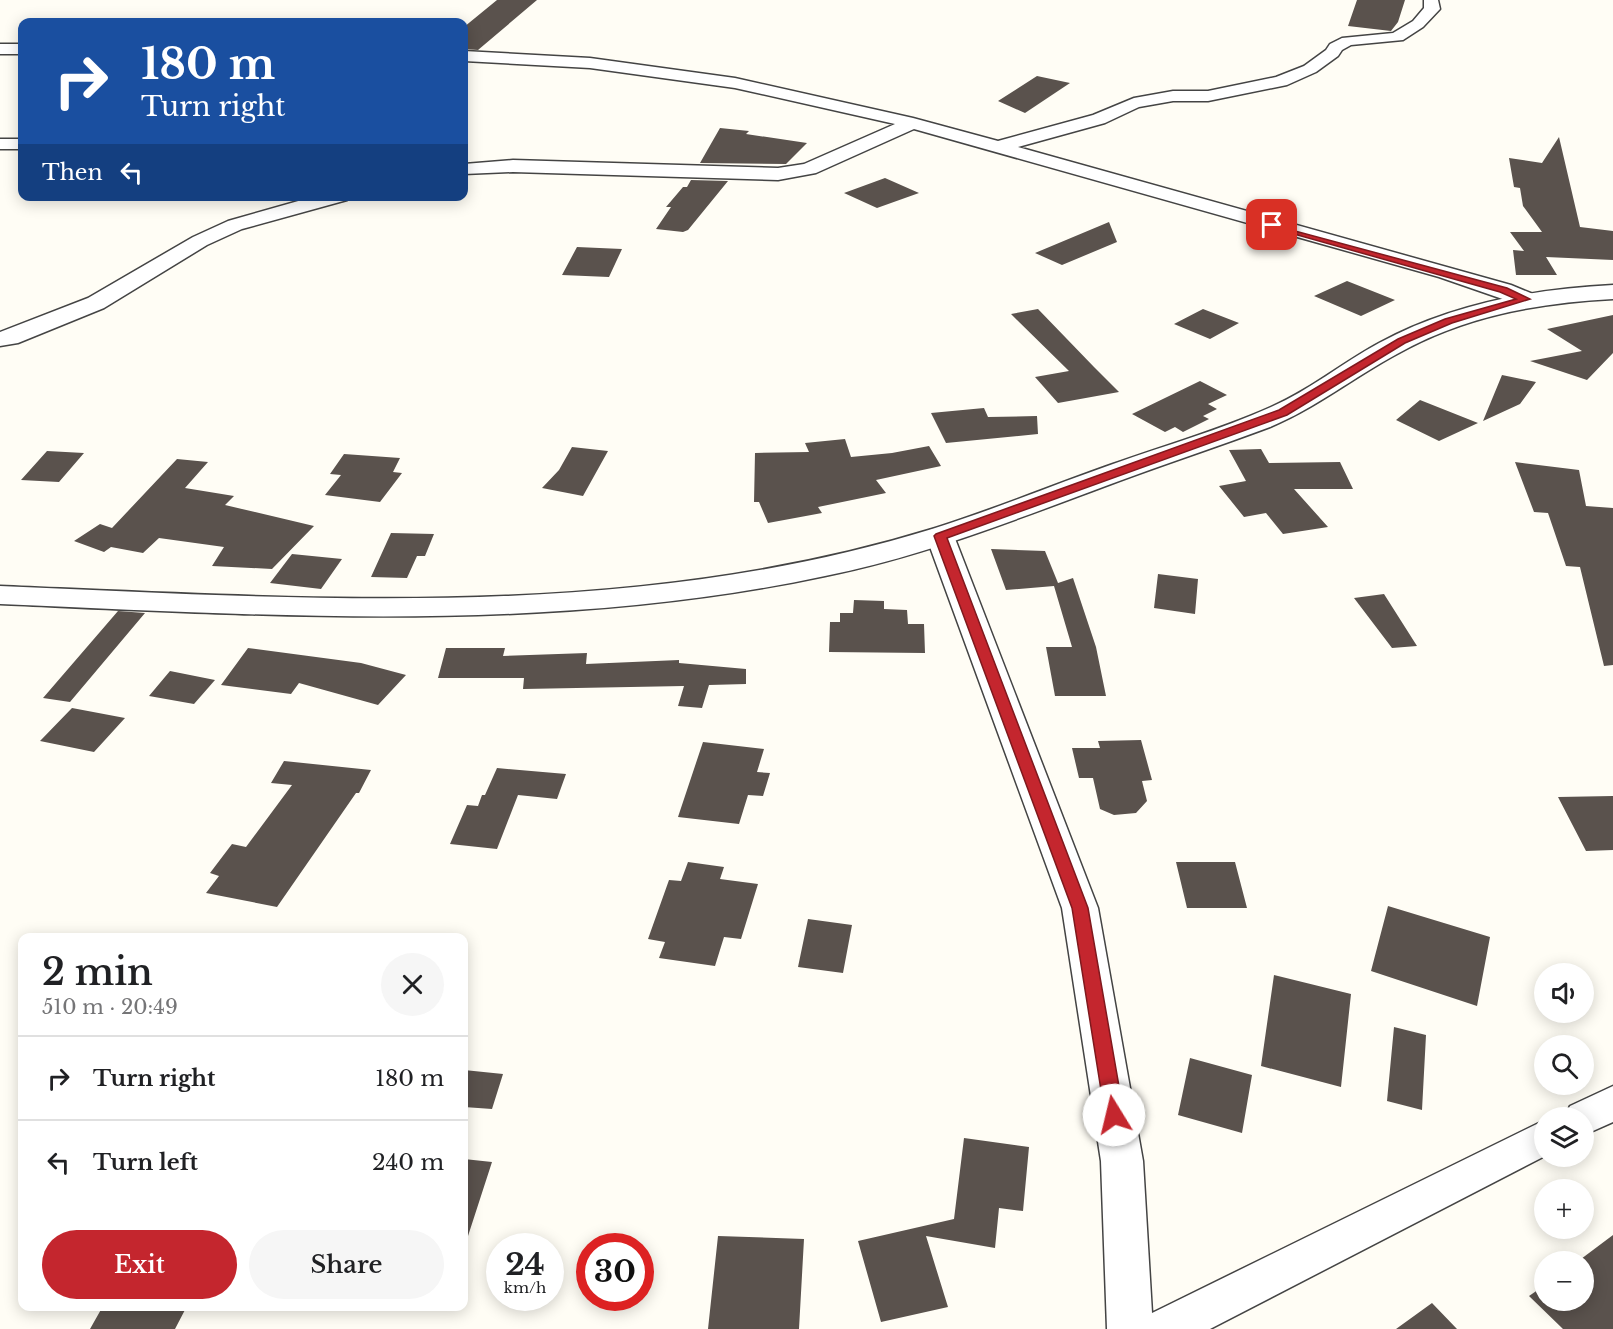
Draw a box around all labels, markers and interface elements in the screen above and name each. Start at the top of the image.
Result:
text: 180 m [141,38,275,90]
icon: right [42,42,120,120]
text: Turn right [141,90,285,123]
icon: left [115,156,148,189]
text: Then [42,159,103,186]
pin [1246,199,1297,250]
icon: arrive [1255,208,1288,241]
text: 2 min [42,950,153,995]
button: close [381,953,444,1016]
map controls [1534,963,1594,1311]
button: sound [1534,963,1594,1023]
text: 510 m · 20:49 [42,995,178,1019]
button: search [1534,1035,1594,1095]
icon: right [42,1062,75,1095]
text: Turn right [93,1065,215,1092]
text: 180 m [375,1065,444,1092]
position arrow [1082,1083,1146,1147]
button: layers [1534,1107,1594,1167]
icon: left [42,1146,75,1179]
text: Turn left [93,1149,198,1176]
text: 240 m [372,1149,444,1176]
button: + [1534,1179,1594,1239]
button: Exit [42,1230,237,1299]
button: Share [249,1230,444,1299]
speed limit sign: 30 [576,1233,654,1311]
text: 24 [505,1246,545,1283]
button: − [1534,1251,1594,1311]
text: km/h [504,1278,546,1297]

